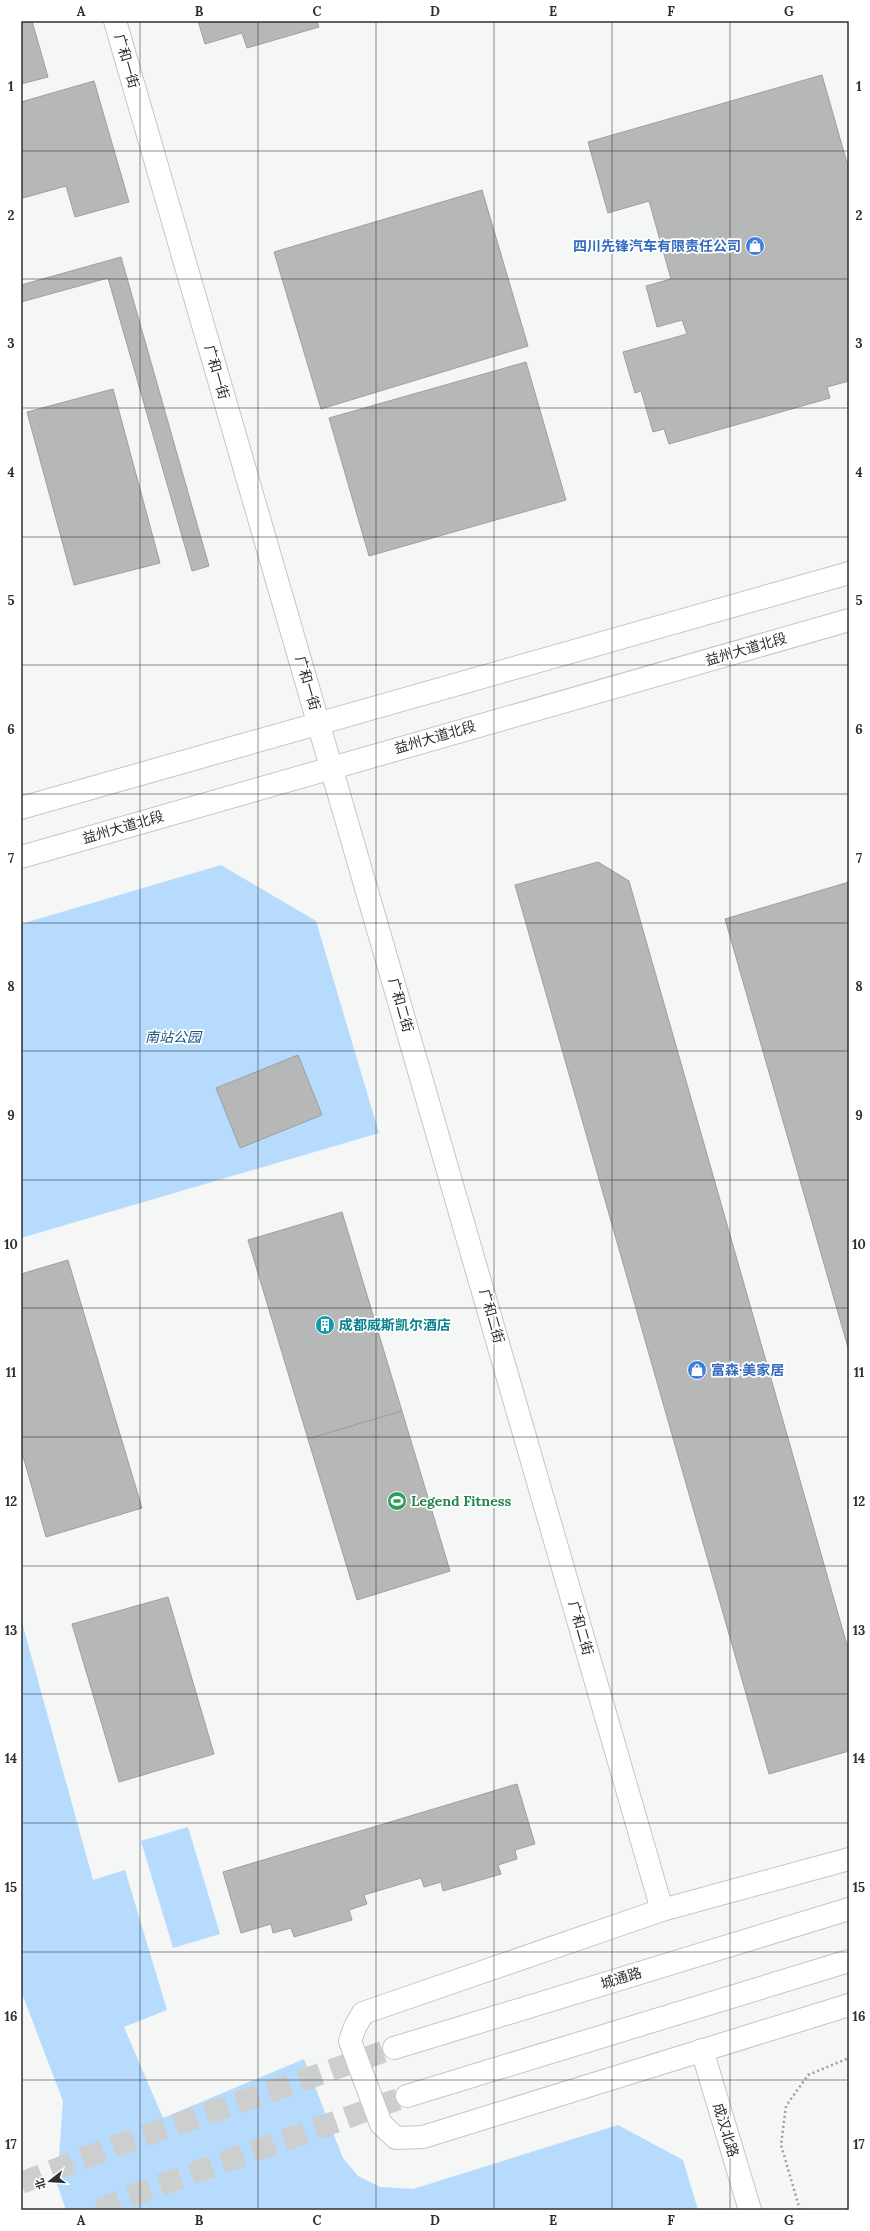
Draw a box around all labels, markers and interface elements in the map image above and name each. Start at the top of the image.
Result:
text: A [77,3,86,20]
text: B [195,3,204,20]
text: C [313,3,322,20]
text: D [430,3,440,20]
text: E [549,3,557,20]
text: F [667,3,675,20]
text: G [784,3,794,20]
street label: 广和一街 [111,32,143,90]
text: 1 [8,78,14,95]
text: 1 [856,78,862,95]
text: 2 [8,207,15,224]
text: 2 [856,207,863,224]
shop icon: 四川先锋汽车有限责任公司 [744,235,766,257]
place label: 四川先锋汽车有限责任公司 [573,237,741,255]
text: 3 [7,335,15,352]
text: 3 [855,335,863,352]
street label: 广和一街 [201,343,233,401]
text: 4 [7,464,15,481]
text: 4 [855,464,863,481]
text: 5 [7,592,15,609]
text: 5 [855,592,863,609]
street label: 益州大道北段 [703,629,789,669]
street label: 广和一街 [292,654,324,712]
street label: 益州大道北段 [392,717,478,757]
text: 6 [7,721,15,738]
text: 6 [855,721,863,738]
street label: 益州大道北段 [80,807,166,847]
text: 7 [8,850,14,867]
text: 7 [856,850,862,867]
street label: 广和二街 [385,976,417,1034]
text: 8 [7,978,15,995]
text: 8 [855,978,863,995]
park label: 南站公园 [145,1028,203,1046]
text: 9 [7,1107,15,1124]
text: 9 [855,1107,863,1124]
text: 10 [4,1236,18,1253]
text: 10 [852,1236,866,1253]
street label: 广和二街 [476,1287,508,1345]
building icon: 成都威斯凯尔酒店 [314,1314,336,1336]
place label: 成都威斯凯尔酒店 [339,1316,451,1334]
shop icon: 富森·美家居 [686,1359,708,1381]
place label: 富森·美家居 [711,1361,784,1379]
text: 11 [6,1364,16,1381]
text: 11 [854,1364,864,1381]
sports icon: Legend Fitness [386,1490,408,1512]
place label: Legend Fitness [411,1492,512,1510]
text: 12 [5,1493,17,1510]
text: 12 [853,1493,865,1510]
street label: 广和二街 [565,1599,597,1657]
text: 13 [5,1622,17,1639]
text: 13 [853,1622,865,1639]
text: 14 [5,1750,17,1767]
text: 14 [853,1750,865,1767]
text: 15 [5,1879,17,1896]
text: 15 [853,1879,865,1896]
street label: 城通路 [598,1963,644,1993]
text: 16 [5,2008,17,2025]
text: 16 [853,2008,865,2025]
street label: 成汉北路 [709,2101,743,2159]
text: 17 [5,2136,17,2153]
text: 17 [853,2136,865,2153]
north arrow [30,2161,70,2201]
text: 北 [32,2177,49,2191]
text: A [77,2212,86,2229]
text: B [195,2212,204,2229]
text: C [313,2212,322,2229]
text: D [430,2212,440,2229]
text: E [549,2212,557,2229]
text: F [667,2212,675,2229]
text: G [784,2212,794,2229]

